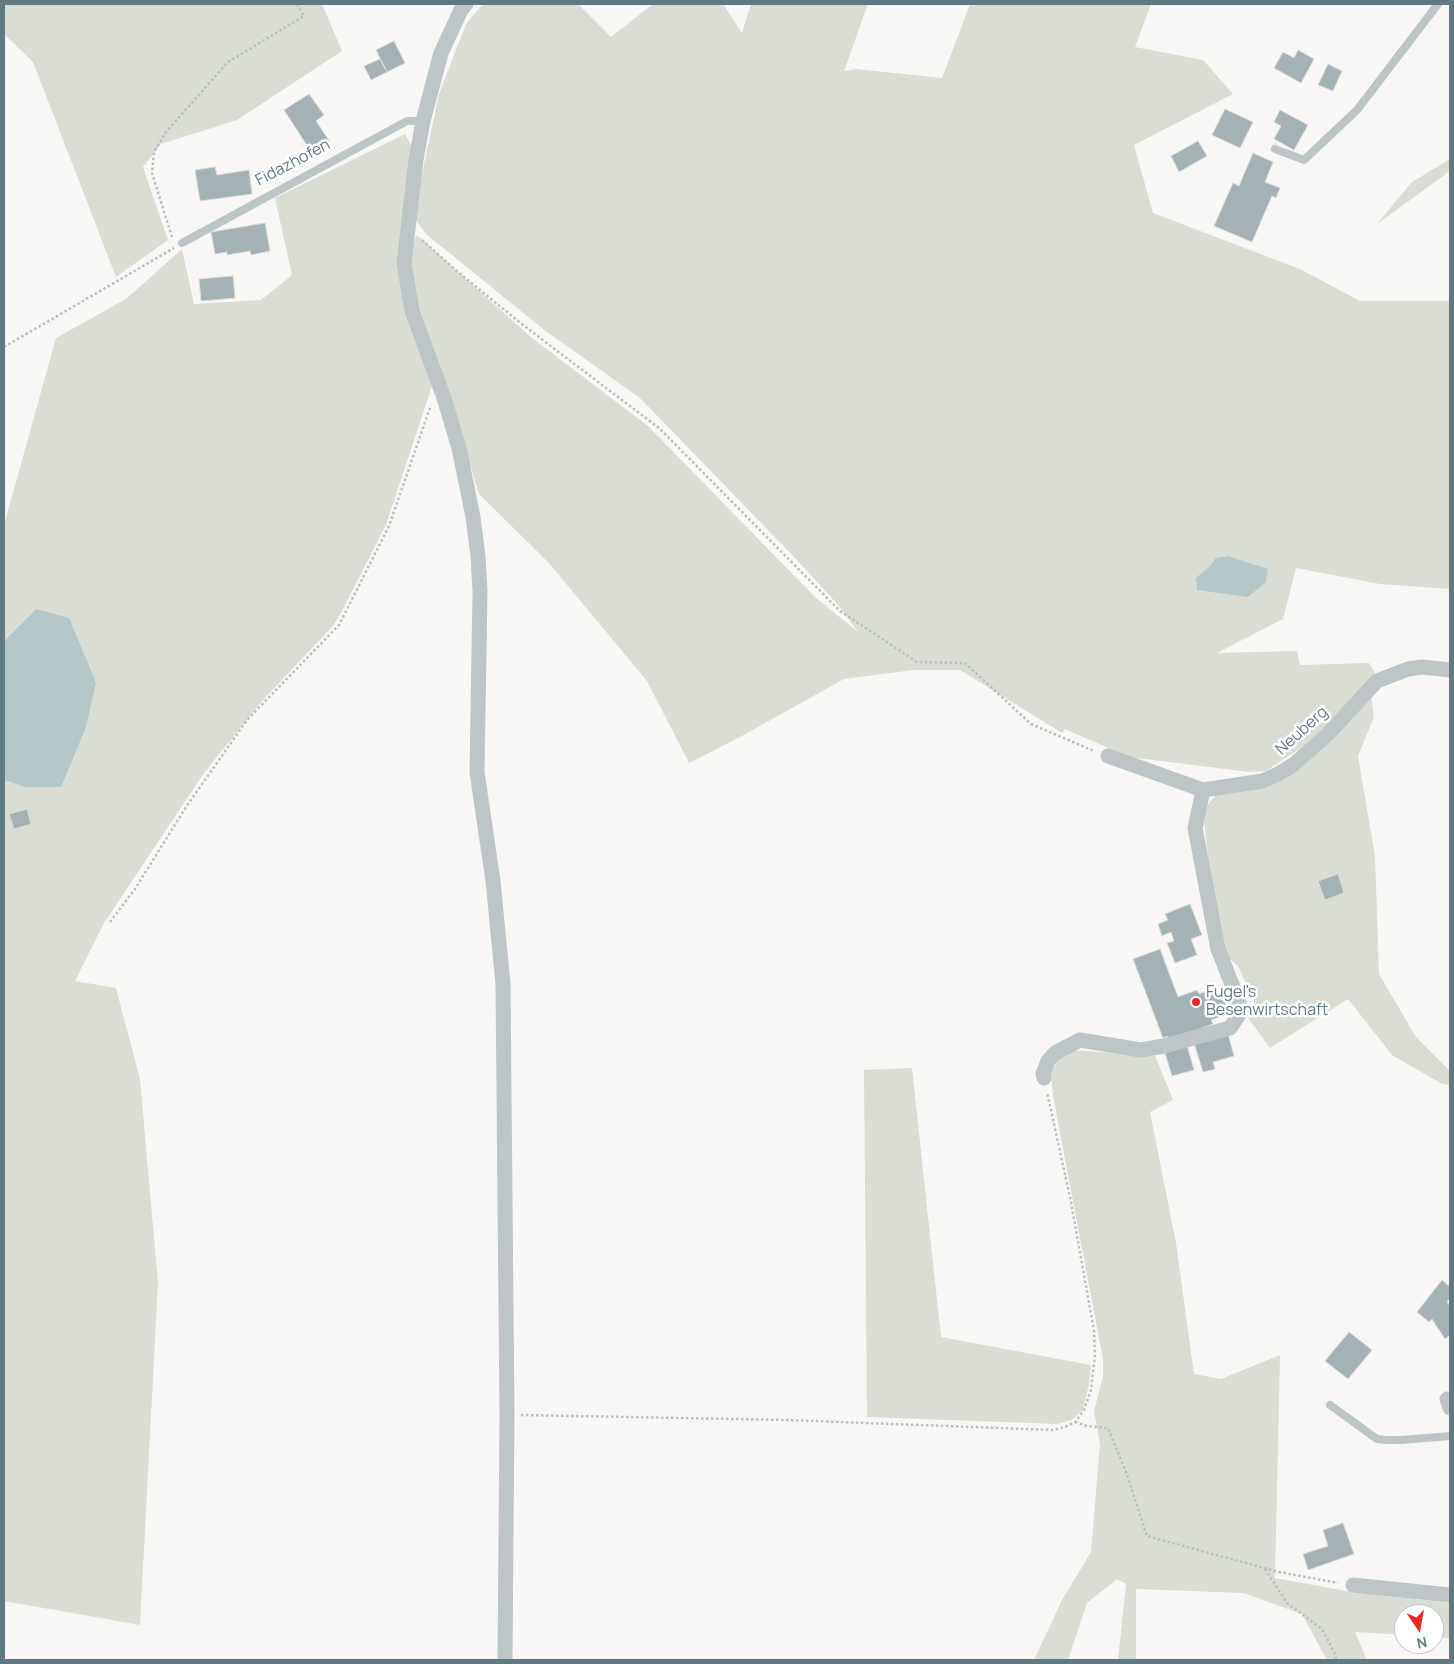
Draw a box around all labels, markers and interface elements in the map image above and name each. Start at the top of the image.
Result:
street label: Fidazhofen [252,135,334,191]
street label: Neuberg [1272,703,1332,759]
place label: Fugel's Besenwirtschaft [1206,983,1328,1021]
marker: Fugel's Besenwirtschaft [1190,996,1202,1008]
north arrow [1394,1604,1444,1654]
text: N [1415,1633,1429,1654]

